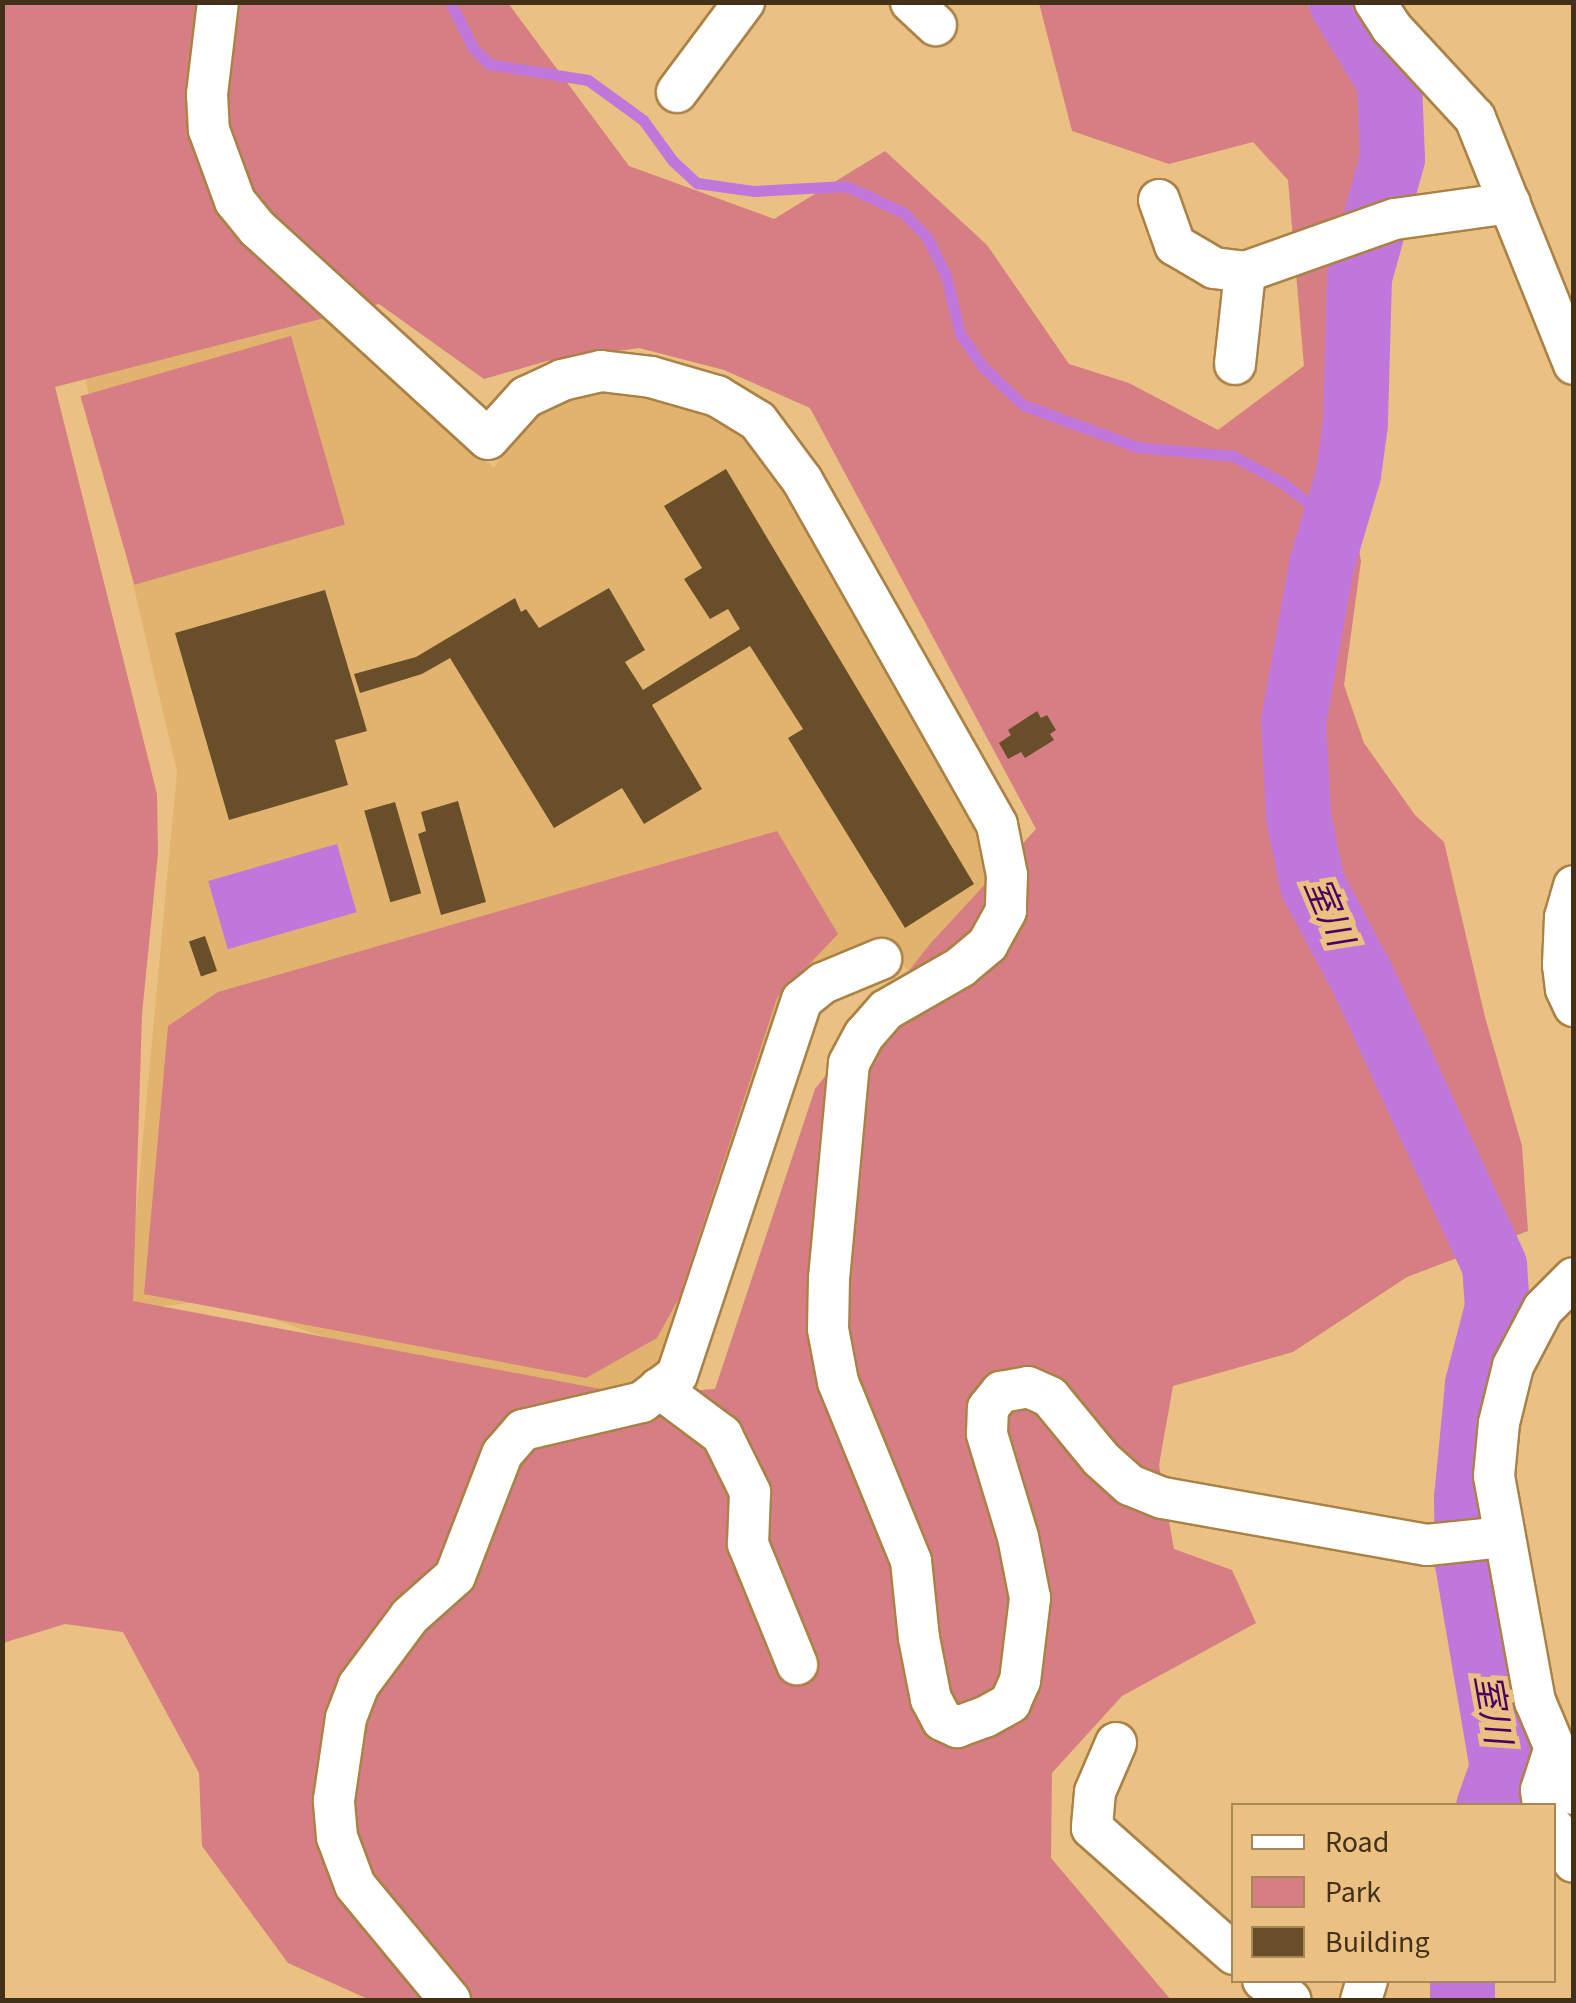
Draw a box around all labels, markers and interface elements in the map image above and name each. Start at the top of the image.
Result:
water label: 室川 [1295,872,1361,952]
water label: 室川 [1465,1671,1519,1747]
legend [1231,1803,1556,1983]
text: Road [1325,1821,1389,1864]
text: Park [1325,1871,1381,1914]
text: Building [1325,1921,1430,1964]

